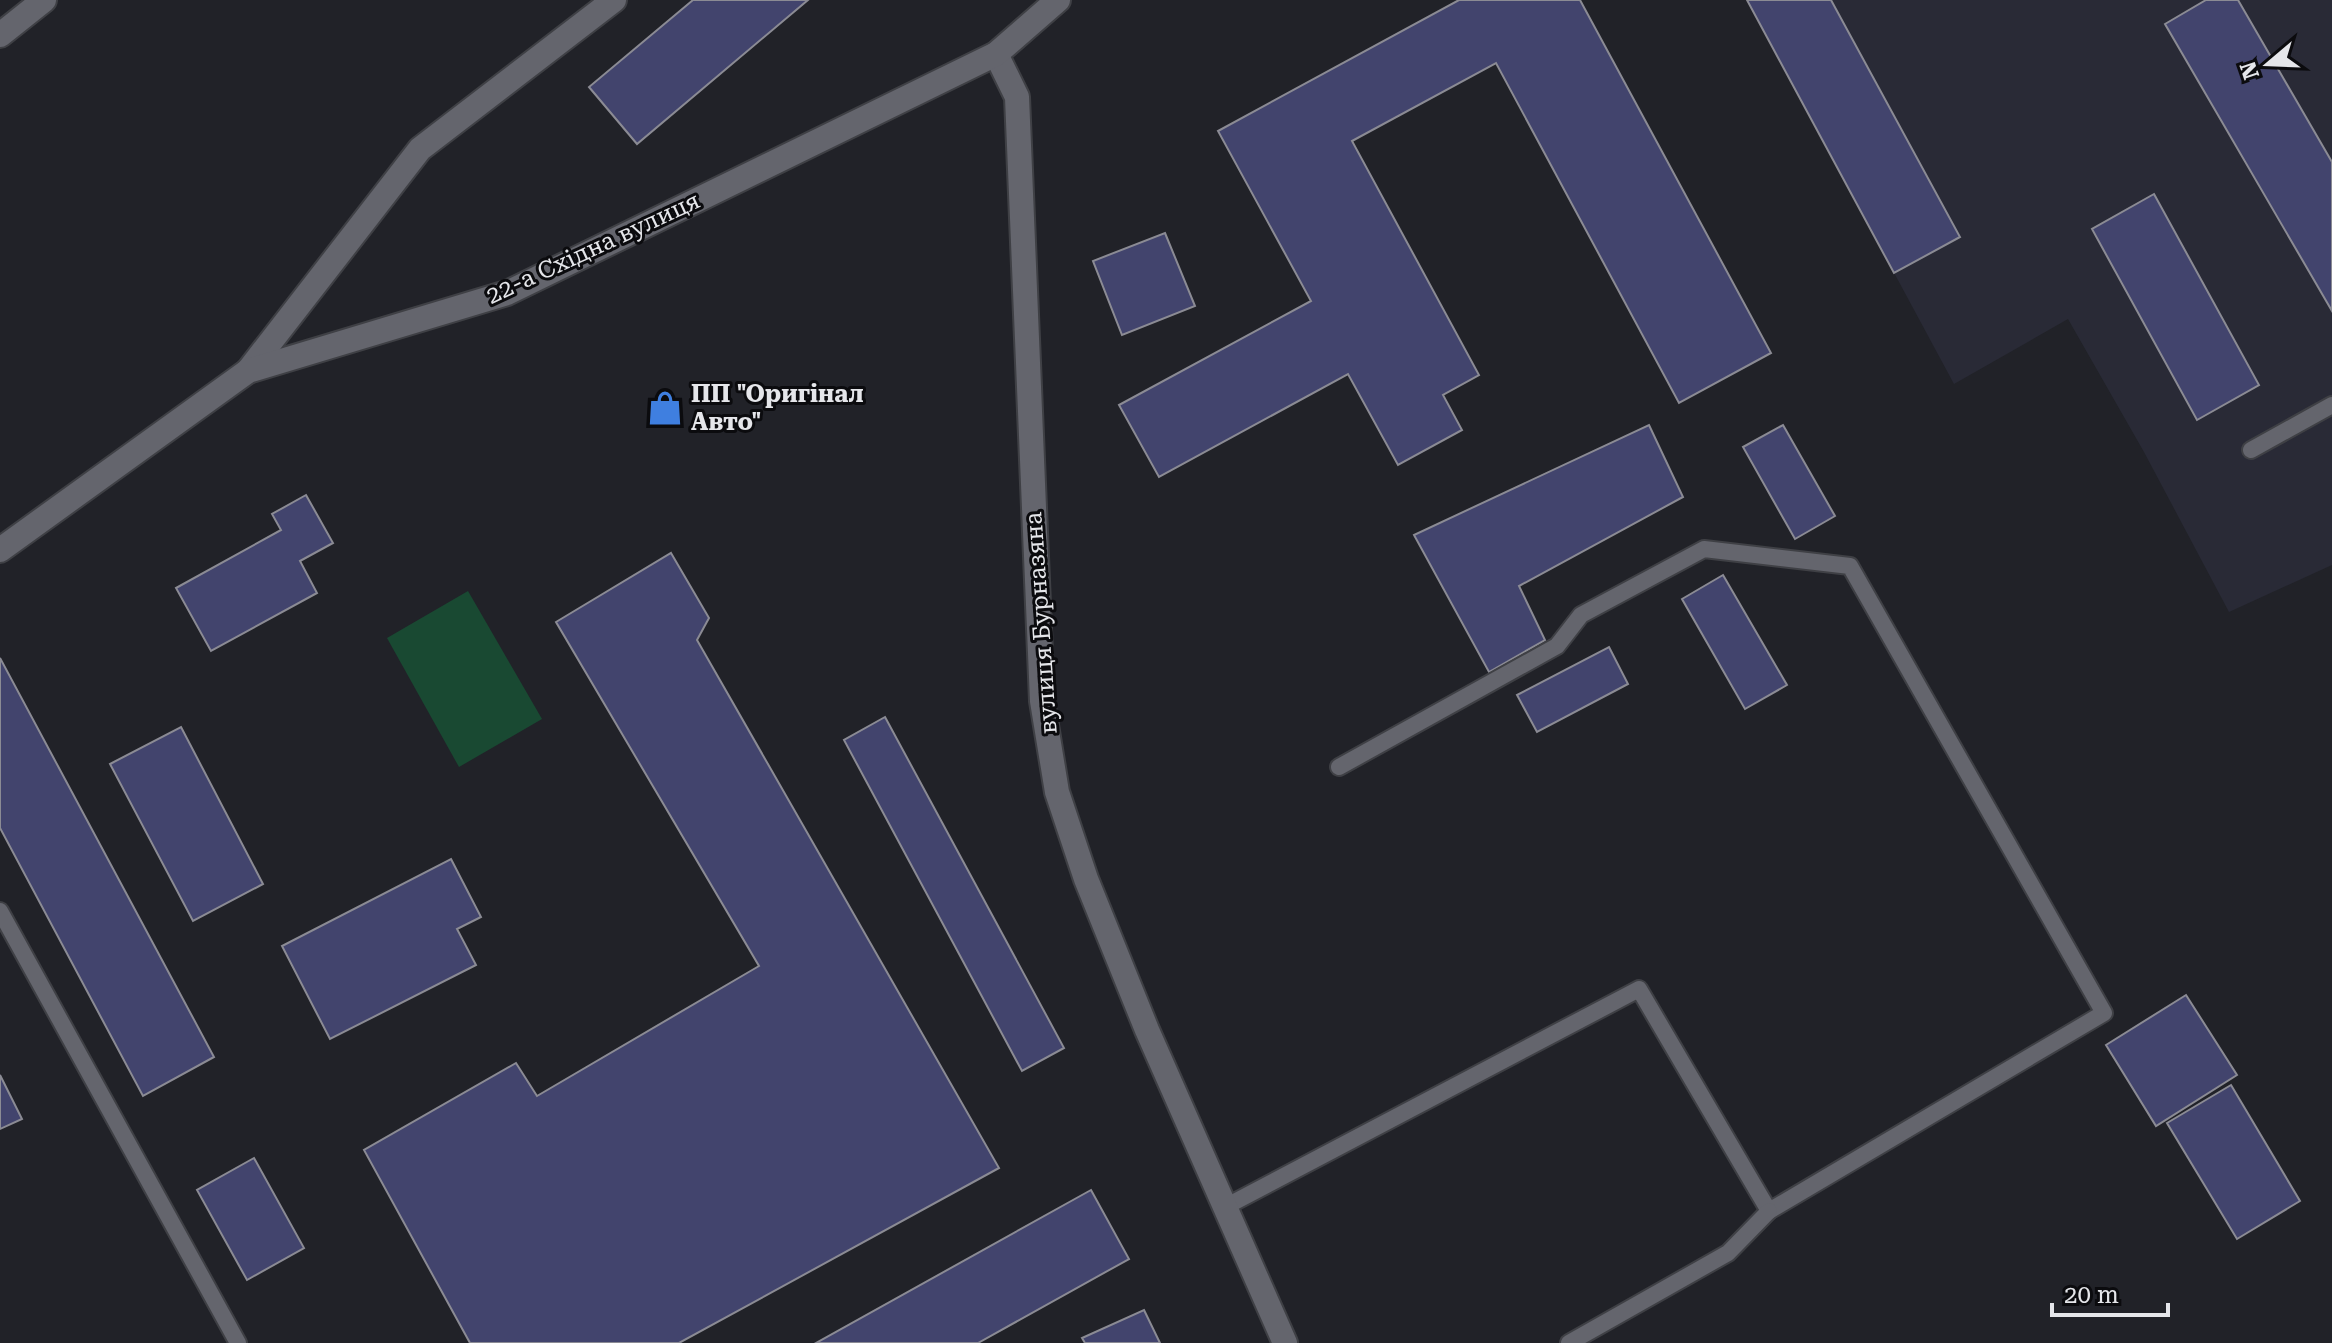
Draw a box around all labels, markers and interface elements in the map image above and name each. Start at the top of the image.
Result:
north arrow [2228,24,2308,104]
text: N [2235,58,2264,82]
street label: 22-а Східна вулиця [482,186,704,310]
place label: ПП "Оригінал Авто" [691,380,864,436]
shop icon: ПП "Оригінал Авто" [646,389,684,427]
street label: вулиця Бурназяна [1019,511,1063,735]
scale bar [2052,1267,2168,1317]
text: 20 m [2064,1281,2119,1309]

